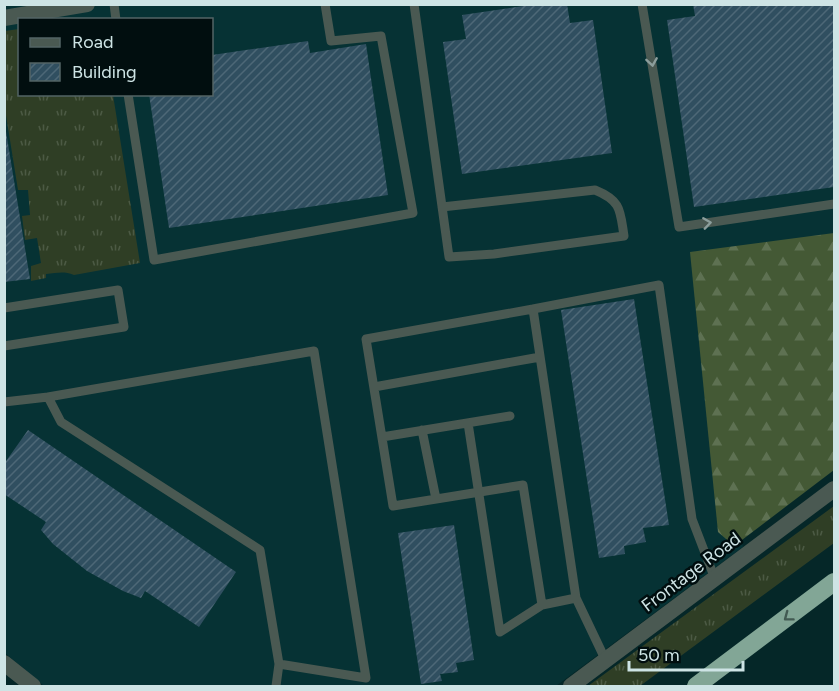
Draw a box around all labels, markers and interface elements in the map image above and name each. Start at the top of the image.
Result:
legend [18,18,213,96]
text: Road [72,31,113,53]
one-way arrow [645,57,658,67]
text: Building [72,61,137,83]
one-way arrow [702,218,711,230]
street label: Frontage Road [637,528,745,616]
one-way arrow [783,610,794,621]
scale bar [629,634,743,672]
text: 50 m [638,644,680,666]

